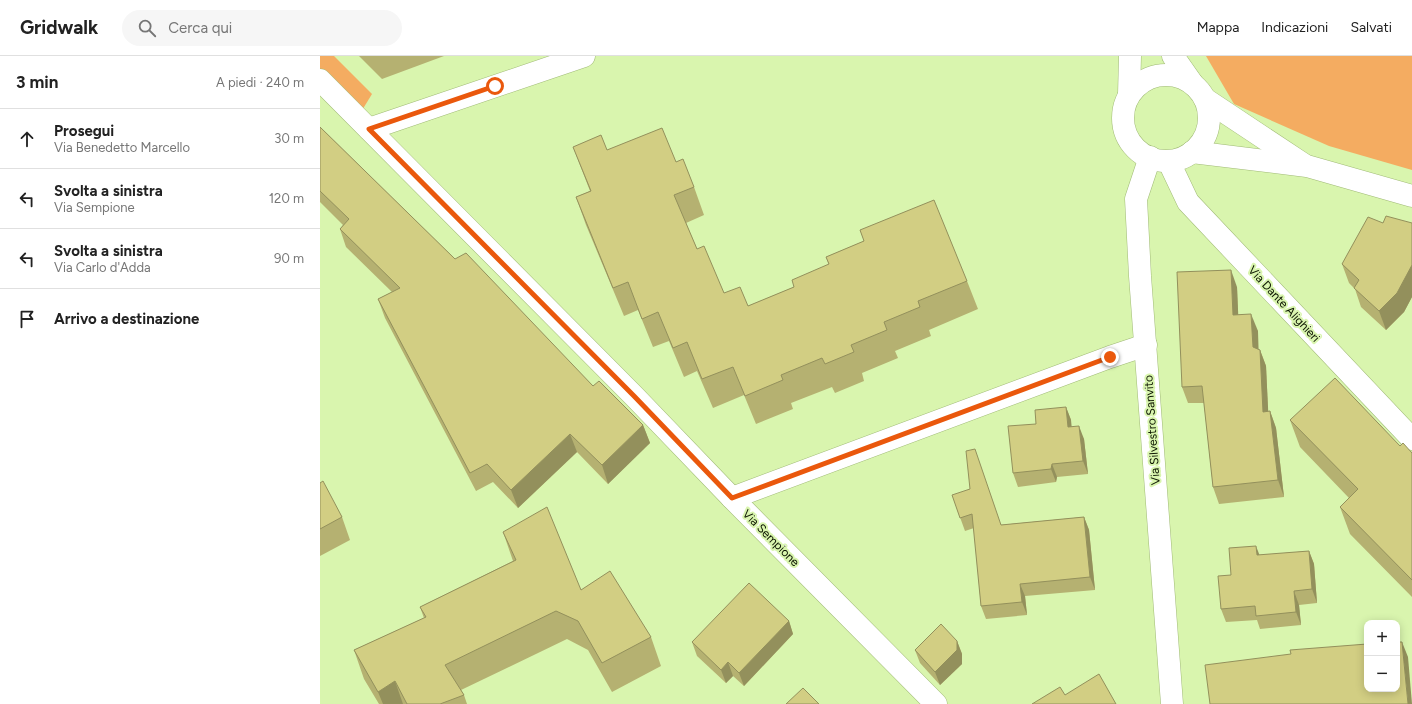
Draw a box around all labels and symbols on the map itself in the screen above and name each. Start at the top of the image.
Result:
route start [486,77,504,95]
street label: Via Dante Alighieri [1245,263,1323,345]
route end [1101,348,1119,366]
street label: Via Silvestro Sanvito [1141,374,1163,486]
street label: Via Sempione [740,507,803,570]

